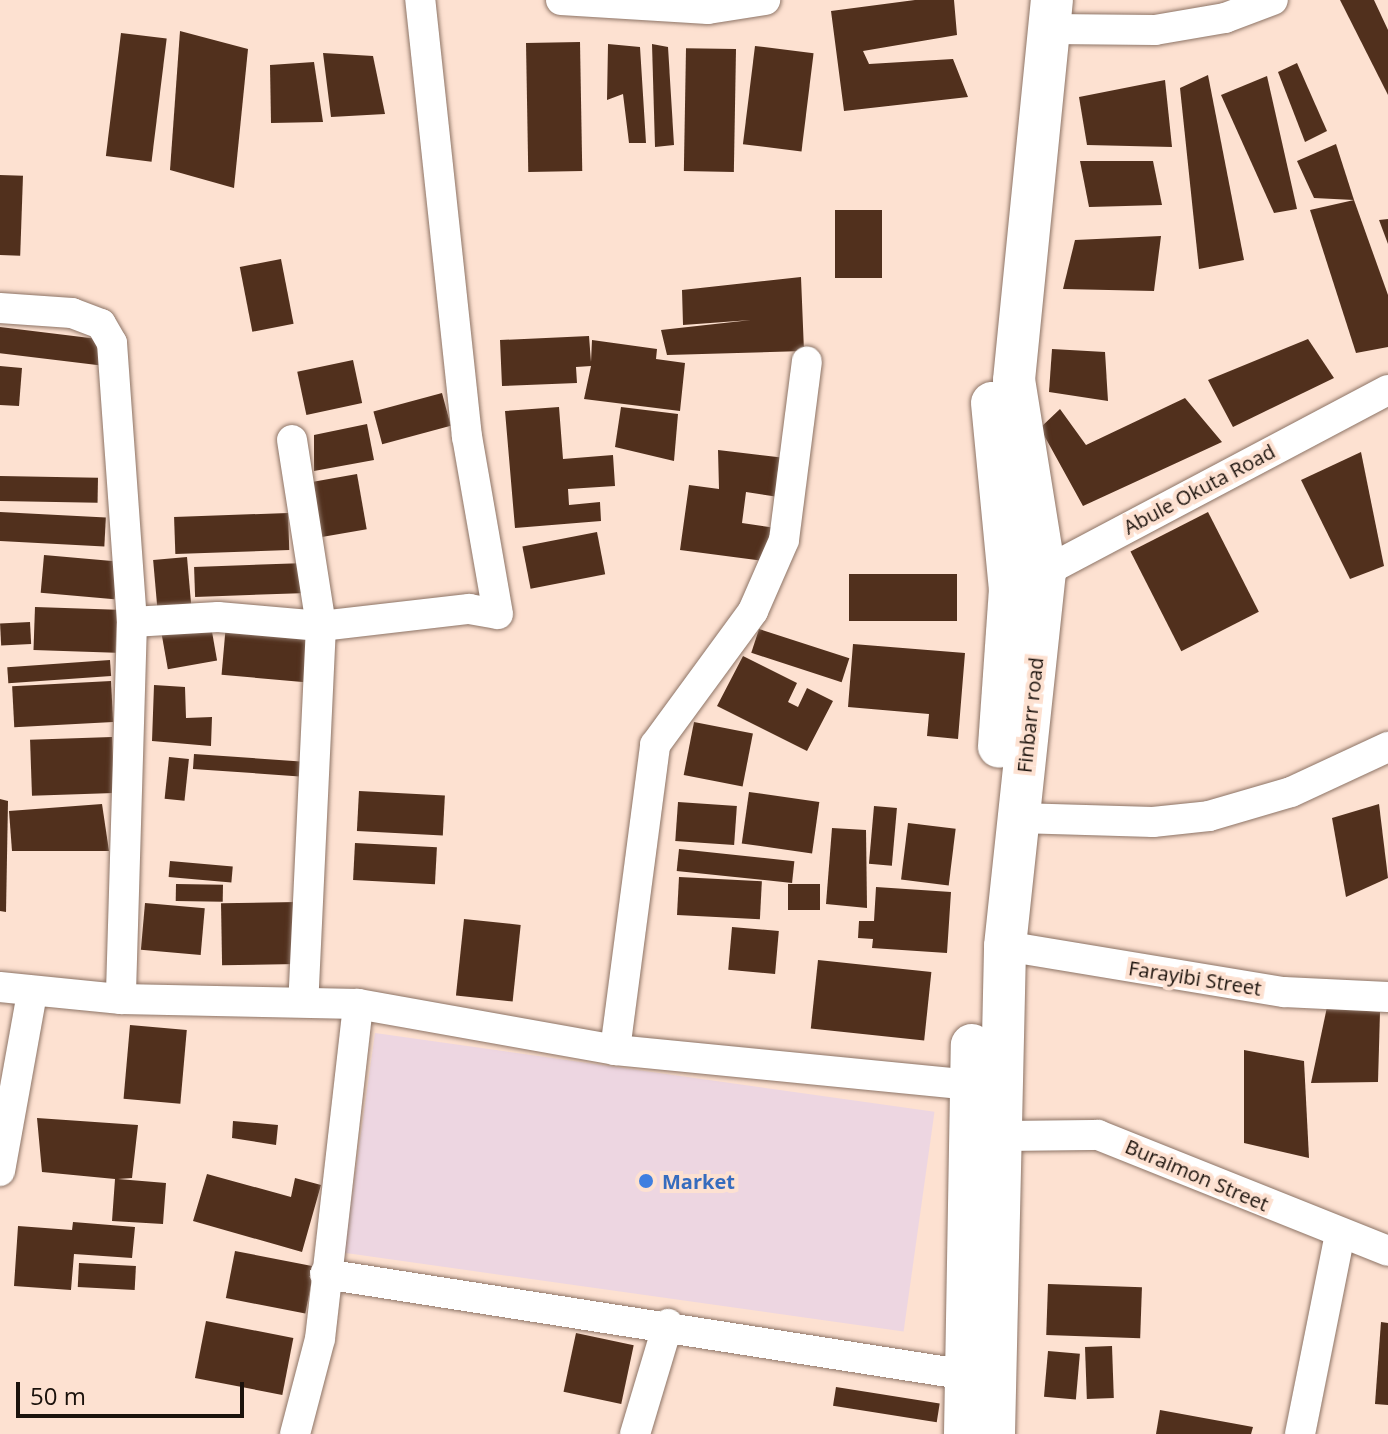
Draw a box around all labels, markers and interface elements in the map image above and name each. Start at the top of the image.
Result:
street label: Abule Okuta Road [1119,439,1279,539]
street label: Finbarr road [1012,656,1048,774]
street label: Farayibi Street [1127,956,1263,1000]
street label: Buraimon Street [1122,1134,1272,1216]
place label: Market [662,1169,735,1193]
marker: Market [637,1172,655,1190]
scale bar [20,1366,248,1416]
text: 50 m [30,1379,86,1412]

